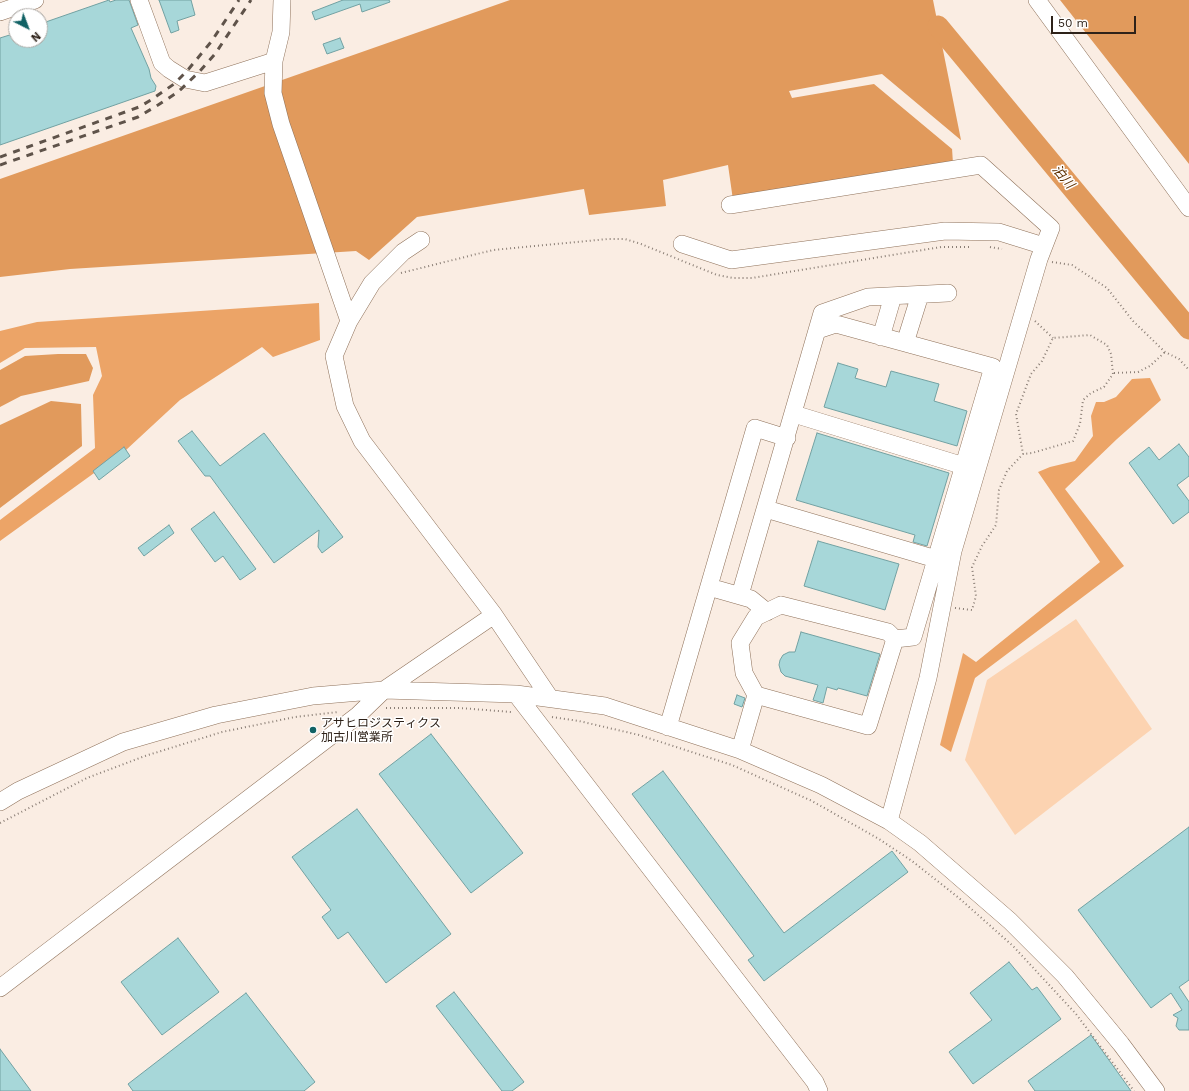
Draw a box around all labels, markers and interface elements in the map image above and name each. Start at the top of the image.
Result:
north arrow [8,8,48,48]
scale bar [1053,8,1138,34]
text: 50 m [1058,16,1088,30]
text: N [28,29,43,44]
water label: 泊川 [1049,162,1077,192]
place label: アサヒロジスティクス 加古川営業所 [321,716,441,744]
marker: アサヒロジスティクス 加古川営業所 [308,725,318,735]

